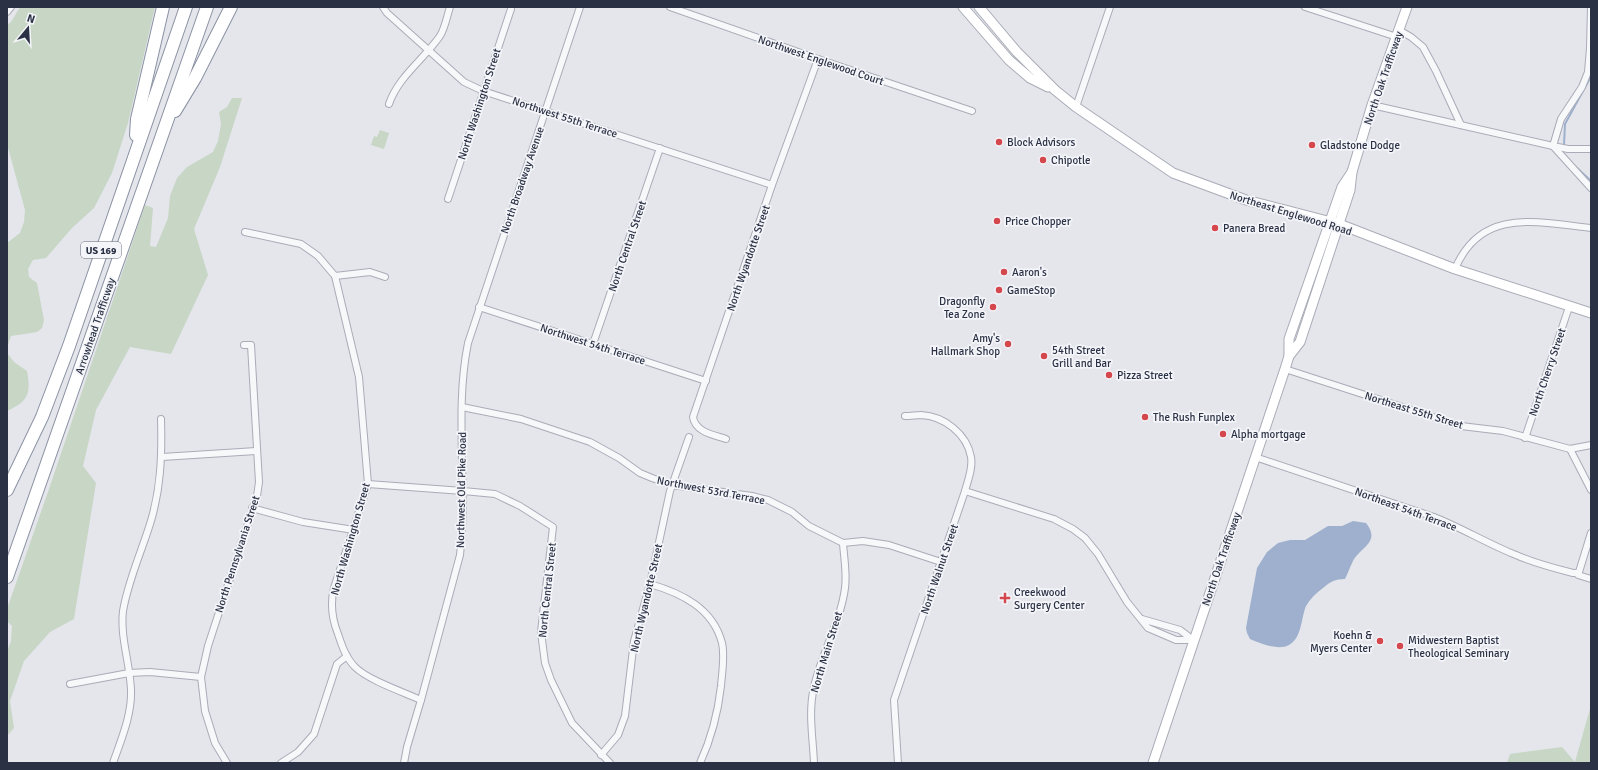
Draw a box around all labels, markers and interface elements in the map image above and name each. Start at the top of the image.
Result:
north arrow [8,8,48,48]
text: N [25,12,37,26]
street label: North Oak Trafficway [1361,29,1406,127]
street label: Northwest Englewood Court [756,33,885,88]
street label: North Washington Street [455,47,504,162]
street label: Northwest 55th Terrace [511,94,619,141]
street label: North Broadway Avenue [498,125,547,235]
place label: Block Advisors [1007,136,1076,149]
marker: Block Advisors [994,137,1004,147]
place label: Gladstone Dodge [1320,139,1400,152]
marker: Gladstone Dodge [1307,140,1317,150]
place label: Chipotle [1051,154,1091,167]
marker: Chipotle [1038,155,1048,165]
street label: Northeast Englewood Road [1228,189,1354,238]
street label: North Central Street [606,199,649,293]
street label: North Wyandotte Street [724,203,773,313]
place label: Price Chopper [1005,215,1071,228]
marker: Price Chopper [992,216,1002,226]
place label: Panera Bread [1223,222,1285,235]
marker: Panera Bread [1210,223,1220,233]
road number: US 169 [81,242,121,258]
place label: Aaron's [1012,266,1047,279]
marker: Aaron's [999,267,1009,277]
street label: Arrowhead Trafficway [73,275,118,376]
place label: GameStop [1007,284,1056,297]
marker: GameStop [994,285,1004,295]
place label: Dragonfly Tea Zone [939,295,986,321]
marker: Dragonfly Tea Zone [988,302,998,312]
street label: Northwest 54th Terrace [539,321,647,368]
street label: North Cherry Street [1526,326,1569,418]
place label: Amy's Hallmark Shop [931,332,1000,358]
marker: Amy's Hallmark Shop [1003,339,1013,349]
place label: 54th Street Grill and Bar [1052,344,1111,370]
marker: 54th Street Grill and Bar [1039,351,1049,361]
place label: Pizza Street [1117,369,1173,382]
marker: Pizza Street [1104,370,1114,380]
street label: Northeast 55th Street [1363,389,1465,432]
place label: The Rush Funplex [1153,411,1235,424]
marker: The Rush Funplex [1140,412,1150,422]
place label: Alpha mortgage [1231,428,1306,441]
marker: Alpha mortgage [1218,429,1228,439]
street label: Northwest Old Pike Road [454,432,469,548]
street label: Northwest 53rd Terrace [656,474,766,507]
street label: North Washington Street [328,481,373,597]
street label: Northeast 54th Terrace [1353,485,1459,534]
street label: North Pennsylvania Street [212,494,263,614]
street label: North Oak Trafficway [1199,510,1244,608]
street label: North Walnut Street [918,522,961,616]
street label: North Central Street [536,542,559,638]
street label: North Wyandotte Street [628,542,665,654]
place label: Creekwood Surgery Center [1014,586,1085,612]
marker: Creekwood Surgery Center [999,592,1011,604]
street label: North Main Street [808,610,845,694]
place label: Koehn & Myers Center [1310,629,1372,655]
place label: Midwestern Baptist Theological Seminary [1408,634,1510,660]
marker: Koehn & Myers Center [1375,636,1385,646]
marker: Midwestern Baptist Theological Seminary [1395,641,1405,651]

